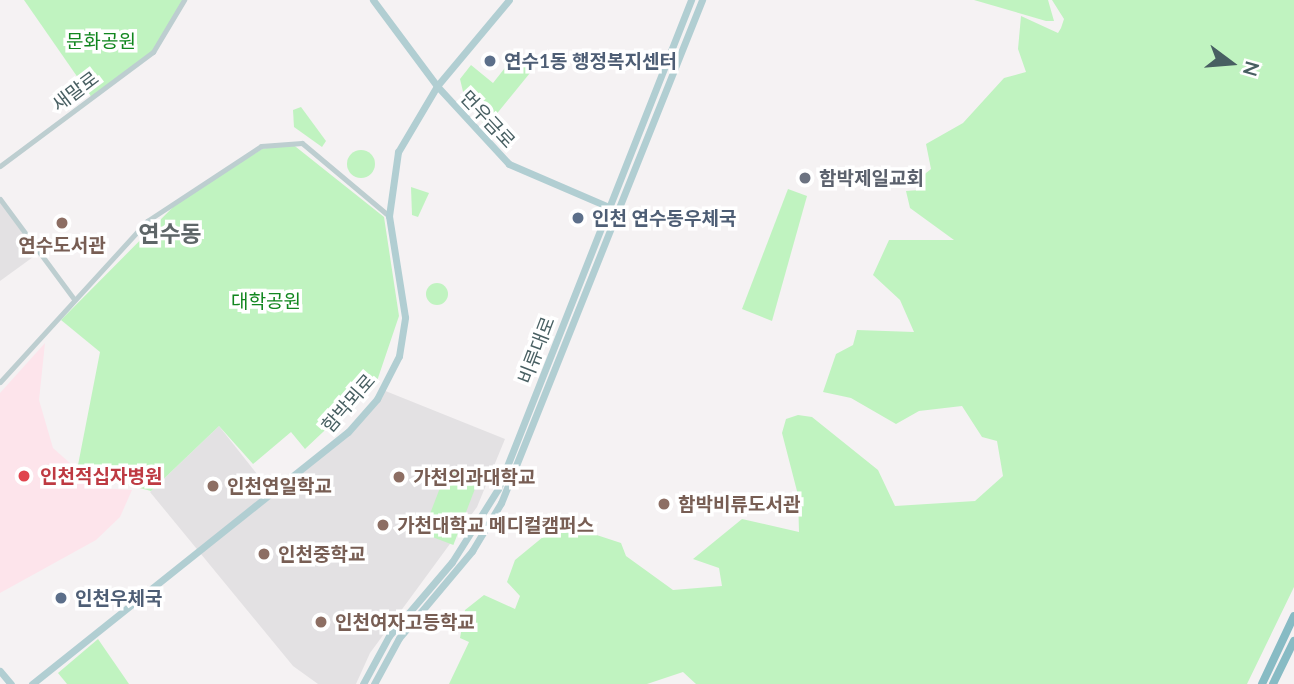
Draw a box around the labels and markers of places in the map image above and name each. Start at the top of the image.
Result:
place label: 연수1동 행정복지센터 [504,50,677,72]
marker: 연수1동 행정복지센터 [482,53,498,69]
place label: 함박제일교회 [819,167,924,189]
marker: 함박제일교회 [797,170,813,186]
place label: 인천 연수동우체국 [592,207,736,229]
marker: 인천 연수동우체국 [570,210,586,226]
marker: 연수도서관 [54,215,70,231]
place label: 연수도서관 [18,234,106,256]
place label: 인천적십자병원 [40,465,162,487]
marker: 인천적십자병원 [14,466,34,486]
place label: 가천의과대학교 [413,466,535,488]
marker: 가천의과대학교 [391,469,407,485]
place label: 인천연일학교 [227,475,332,497]
marker: 인천연일학교 [205,478,221,494]
place label: 함박비류도서관 [678,493,800,515]
marker: 함박비류도서관 [656,496,672,512]
place label: 가천대학교 메디컬캠퍼스 [397,514,594,536]
marker: 가천대학교 메디컬캠퍼스 [375,517,391,533]
place label: 인천중학교 [278,543,365,565]
marker: 인천중학교 [256,546,272,562]
place label: 인천우체국 [75,587,162,609]
marker: 인천우체국 [53,590,69,606]
place label: 인천여자고등학교 [335,611,475,633]
marker: 인천여자고등학교 [313,614,329,630]

